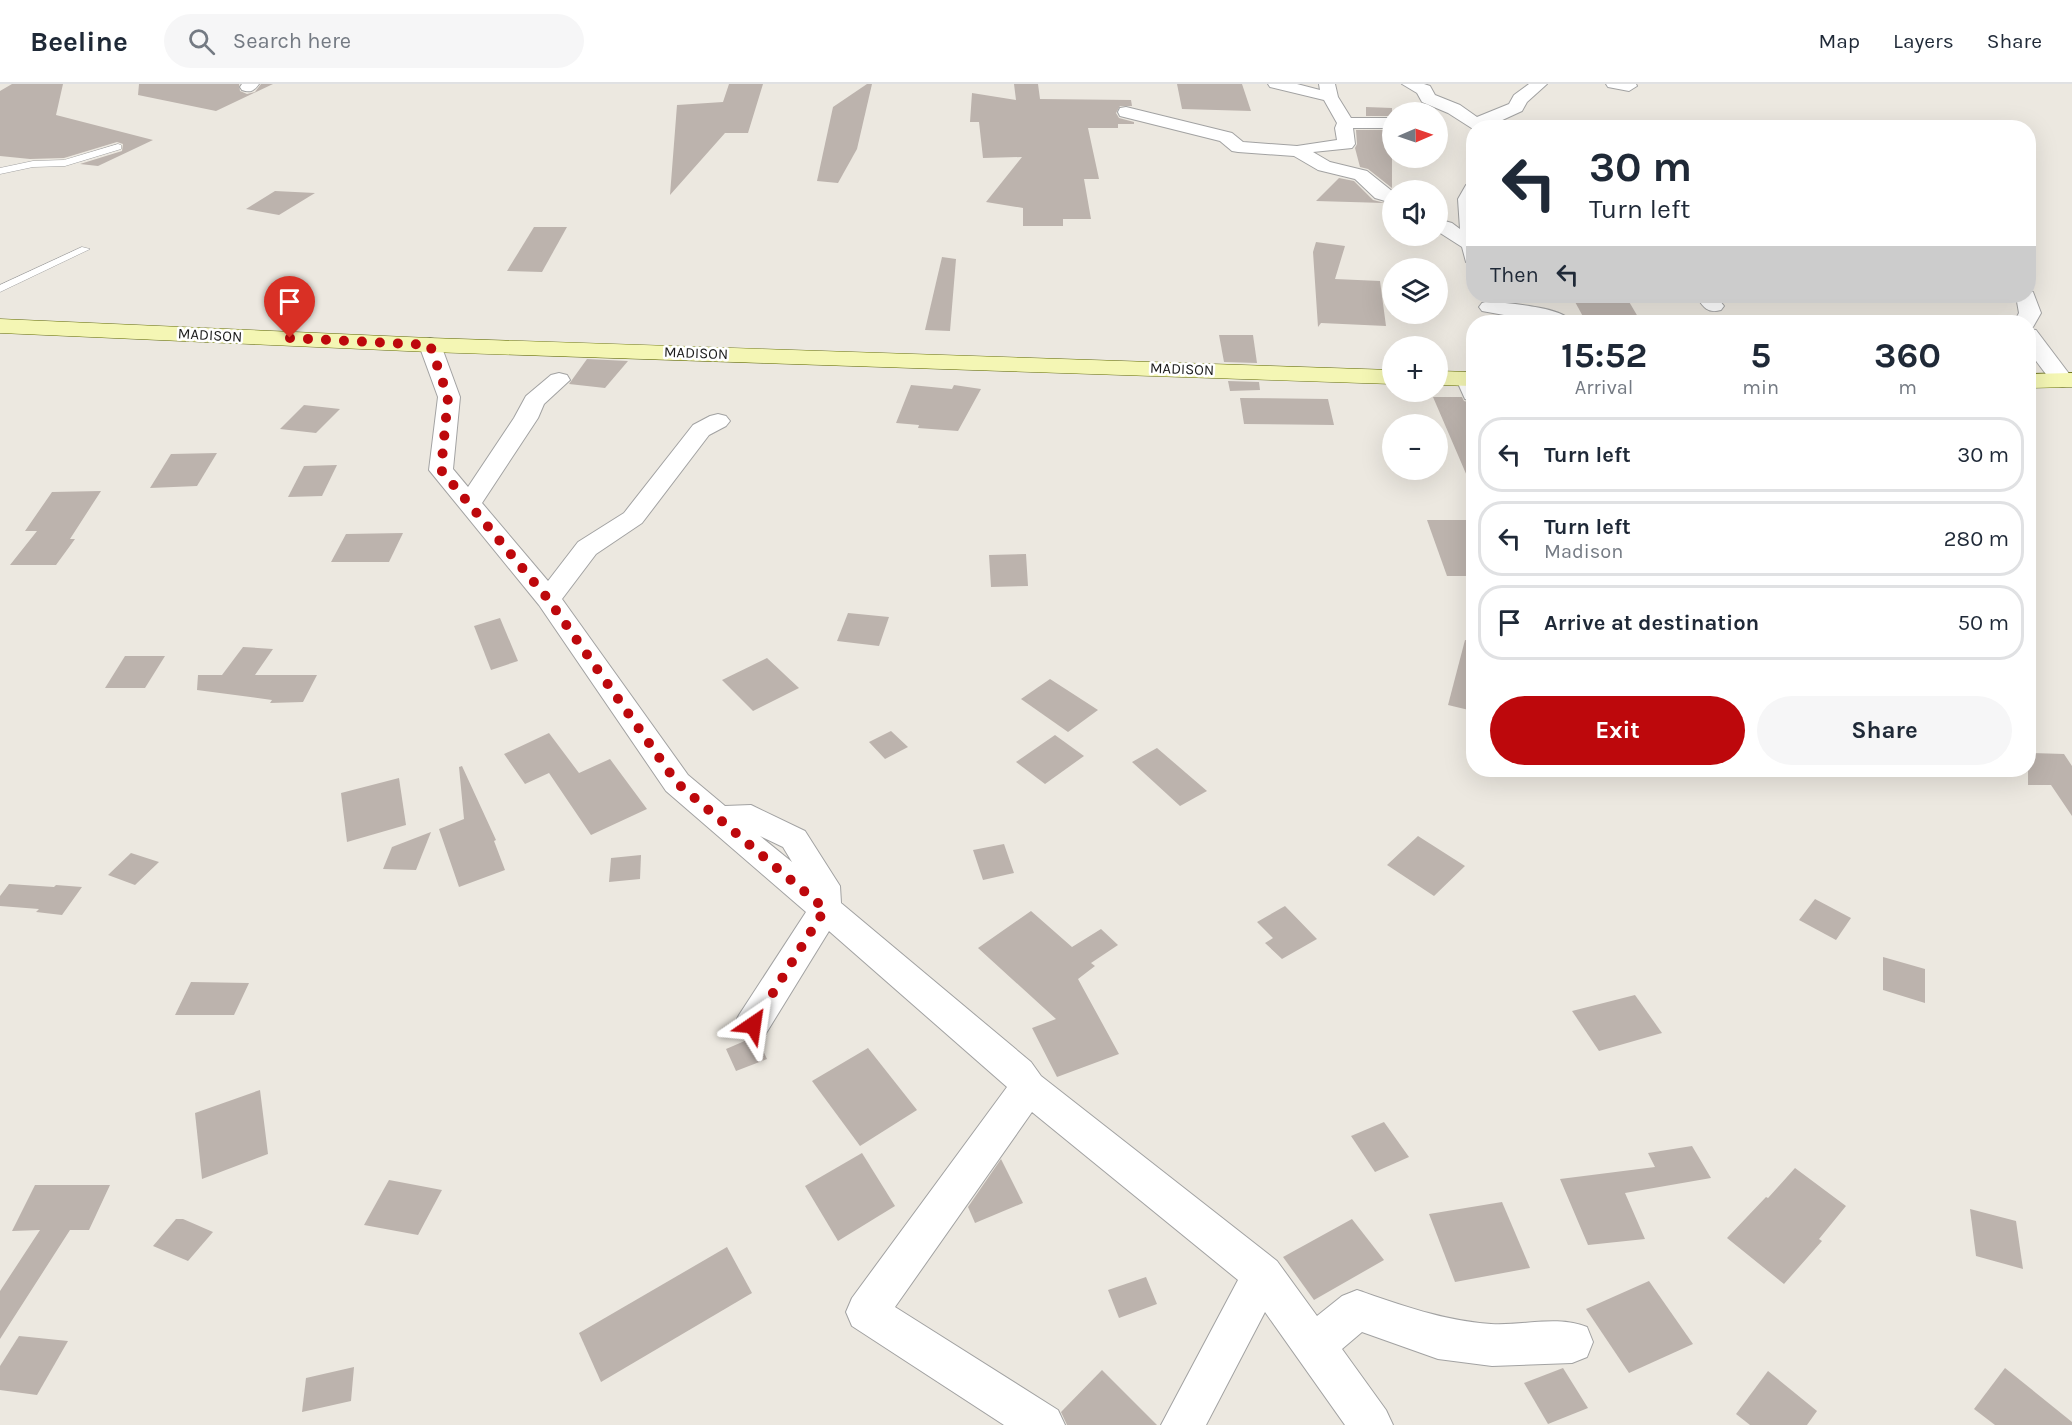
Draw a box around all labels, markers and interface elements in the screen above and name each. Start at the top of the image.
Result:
search box [164,14,584,68]
text: Beeline [30,25,128,58]
icon: search [185,25,218,58]
text: Search here [233,28,351,54]
text: Map [1818,29,1860,53]
text: Layers [1893,29,1954,53]
text: Share [1987,29,2042,53]
north arrow [1382,102,1448,168]
map controls [1382,102,1448,480]
text: 30 m [1589,142,1692,192]
icon: left [1490,144,1568,222]
button: sound [1382,180,1448,246]
text: Turn left [1589,193,1690,225]
button: layers [1382,258,1448,324]
icon: left [1551,258,1584,291]
text: Then [1490,262,1539,288]
pin [264,276,315,338]
icon: arrive [273,285,306,318]
street label: MADISON [177,324,243,346]
text: 15:52 [1561,334,1647,376]
text: 5 [1750,334,1771,376]
text: 360 [1874,334,1941,376]
button: + [1382,336,1448,402]
street label: MADISON [663,343,729,363]
street label: MADISON [1149,359,1215,379]
text: Arrival [1575,376,1633,399]
text: min [1742,376,1779,399]
text: m [1898,376,1917,399]
button: − [1382,414,1448,480]
icon: left [1493,438,1526,471]
text: Turn left [1544,442,1631,468]
text: 30 m [1957,442,2009,468]
text: Turn left [1544,514,1631,540]
icon: left [1493,522,1526,555]
text: 280 m [1944,526,2009,552]
text: Madison [1544,540,1623,563]
icon: arrive [1493,606,1526,639]
text: Arrive at destination [1544,610,1759,636]
text: 50 m [1958,610,2009,636]
button: Exit [1490,696,1745,765]
button: Share [1757,696,2012,765]
position arrow [721,993,785,1057]

